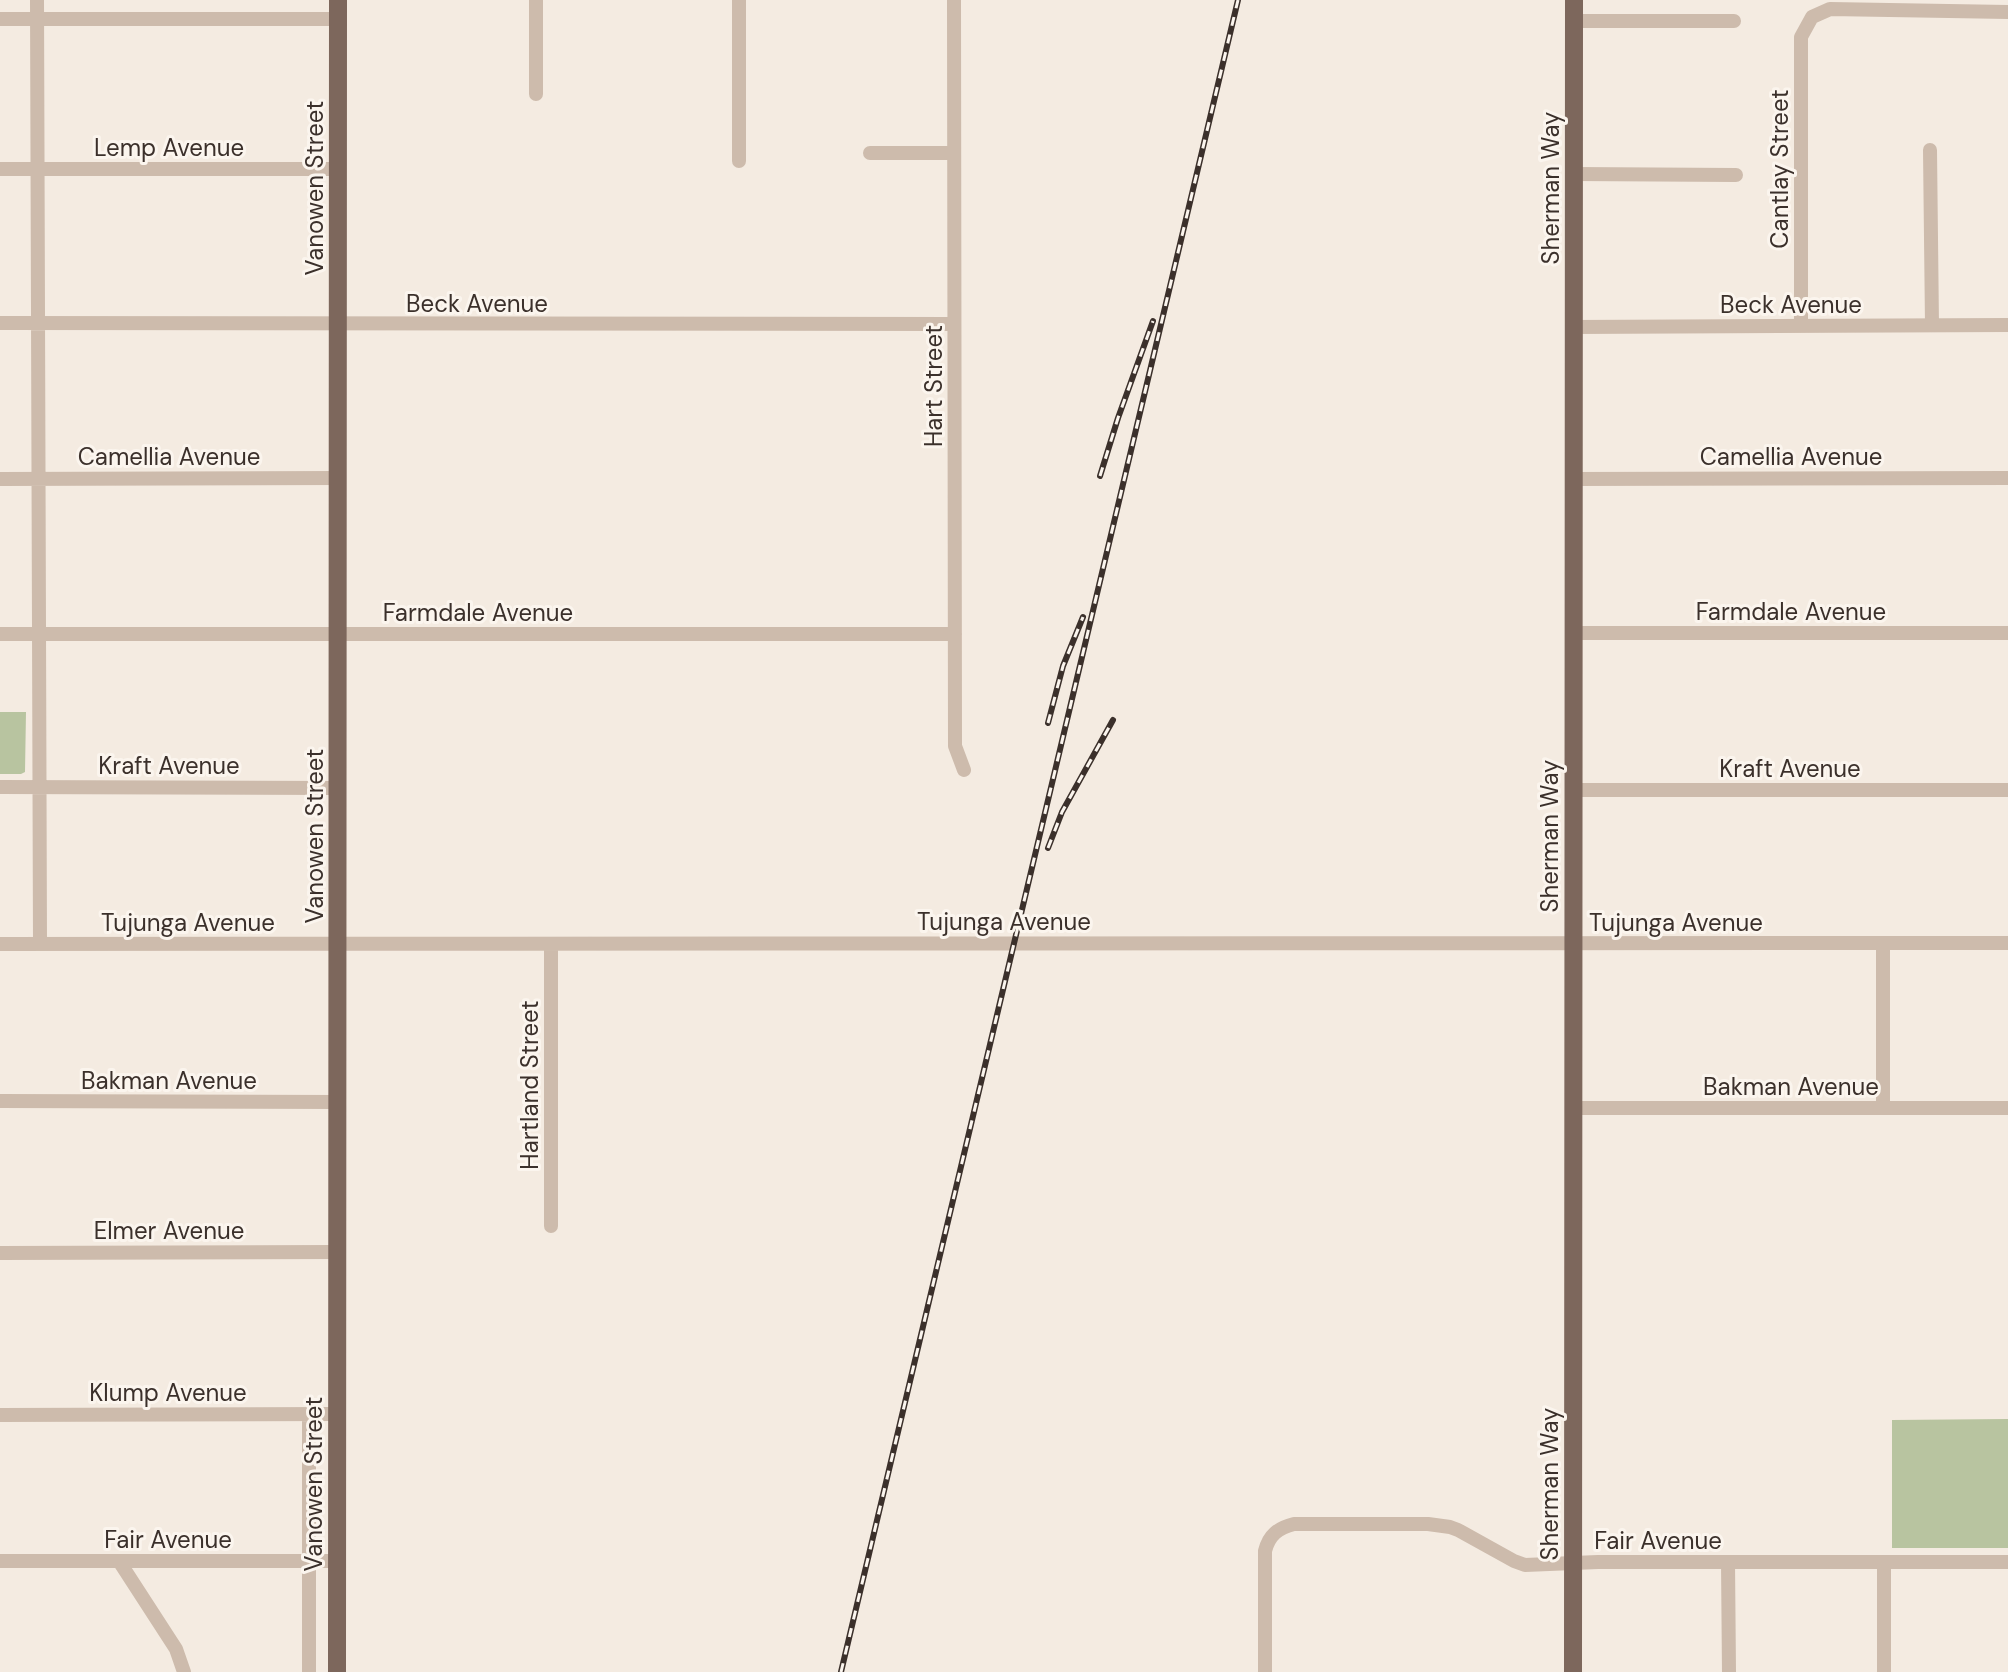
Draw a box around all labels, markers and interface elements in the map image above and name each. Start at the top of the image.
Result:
street label: Cantlay Street [1764,89,1795,249]
street label: Vanowen Street [299,101,330,275]
street label: Sherman Way [1535,112,1566,264]
street label: Lemp Avenue [94,132,244,163]
street label: Beck Avenue [406,288,548,319]
street label: Beck Avenue [1720,289,1862,320]
street label: Hart Street [918,325,949,447]
street label: Camellia Avenue [78,441,260,472]
street label: Camellia Avenue [1700,441,1882,472]
street label: Farmdale Avenue [1696,596,1886,627]
street label: Farmdale Avenue [383,597,573,628]
street label: Vanowen Street [299,749,330,923]
street label: Kraft Avenue [98,750,240,781]
street label: Kraft Avenue [1719,753,1861,784]
street label: Sherman Way [1534,760,1565,912]
street label: Tujunga Avenue [917,906,1091,937]
street label: Tujunga Avenue [101,907,275,938]
street label: Tujunga Avenue [1589,907,1763,938]
street label: Hartland Street [514,1000,545,1170]
street label: Bakman Avenue [81,1065,257,1096]
street label: Bakman Avenue [1703,1071,1879,1102]
street label: Elmer Avenue [94,1215,244,1246]
street label: Klump Avenue [89,1377,247,1408]
street label: Vanowen Street [298,1397,329,1571]
street label: Sherman Way [1534,1408,1565,1560]
street label: Fair Avenue [104,1524,232,1555]
street label: Fair Avenue [1594,1525,1722,1556]

